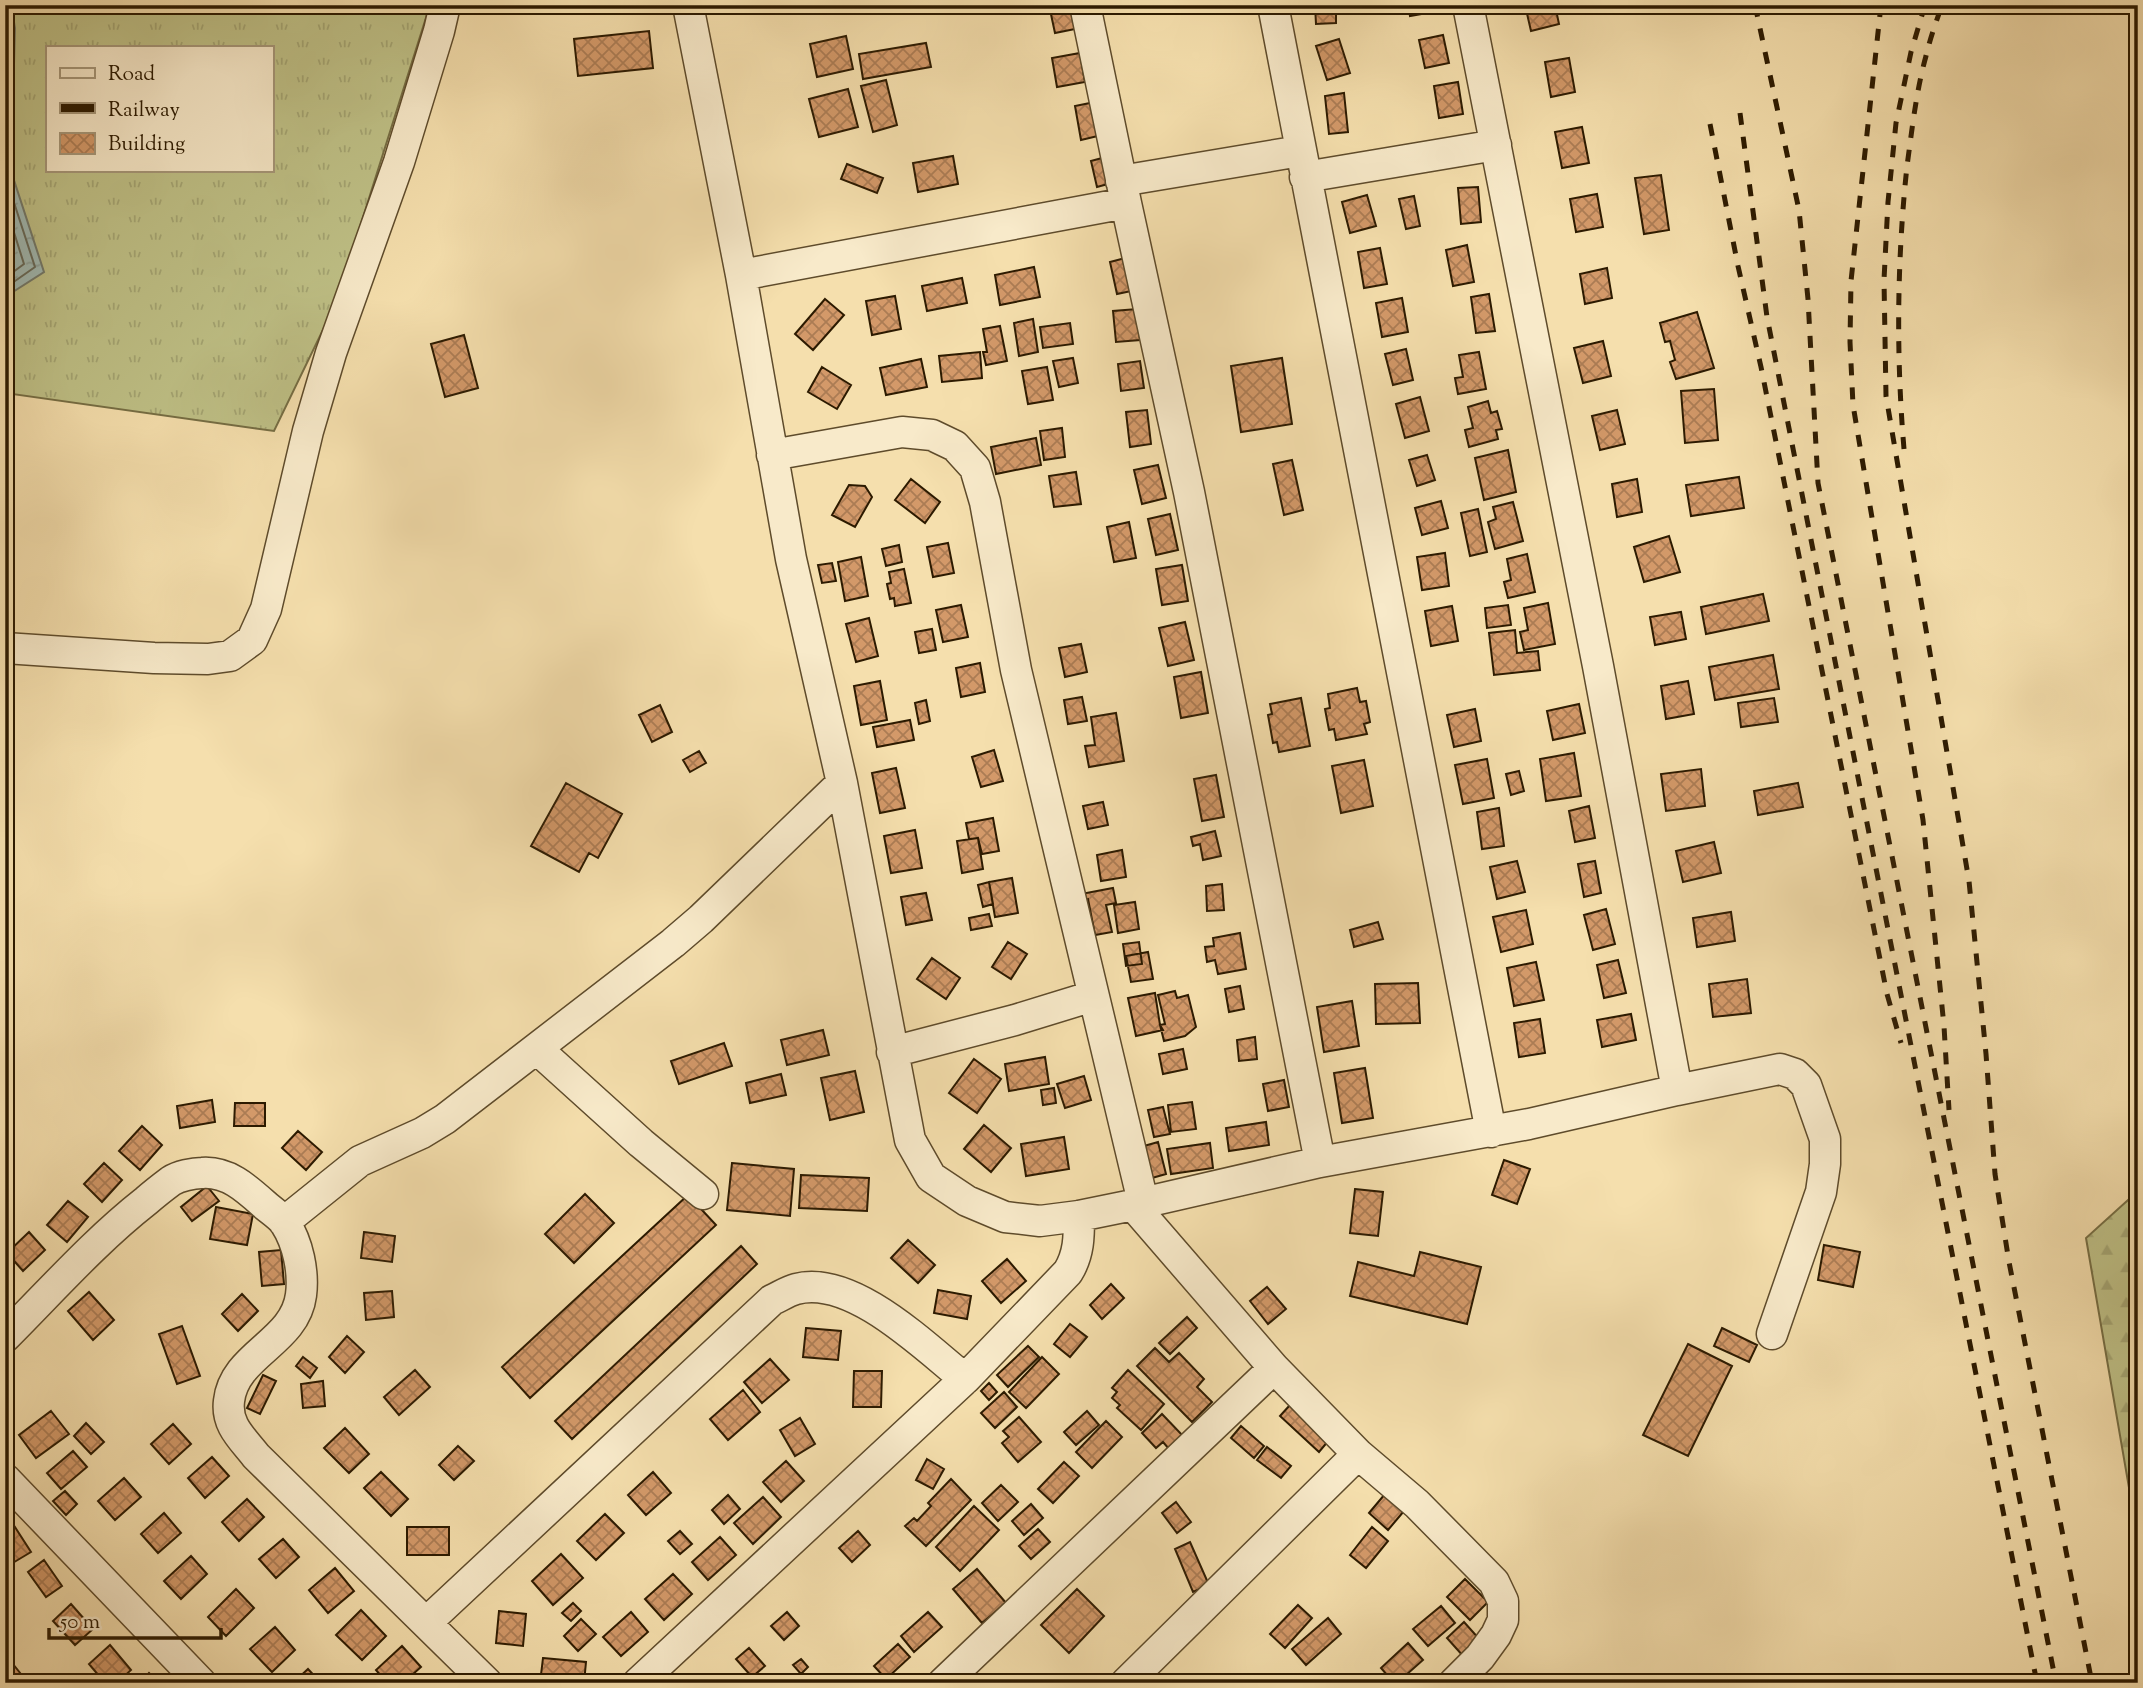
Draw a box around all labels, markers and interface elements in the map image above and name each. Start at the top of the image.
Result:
legend [46,46,273,172]
text: Road [108,60,155,90]
text: Railway [108,96,180,126]
text: Building [108,130,185,160]
scale bar [49,1597,220,1641]
text: 50 m [59,1608,100,1638]

